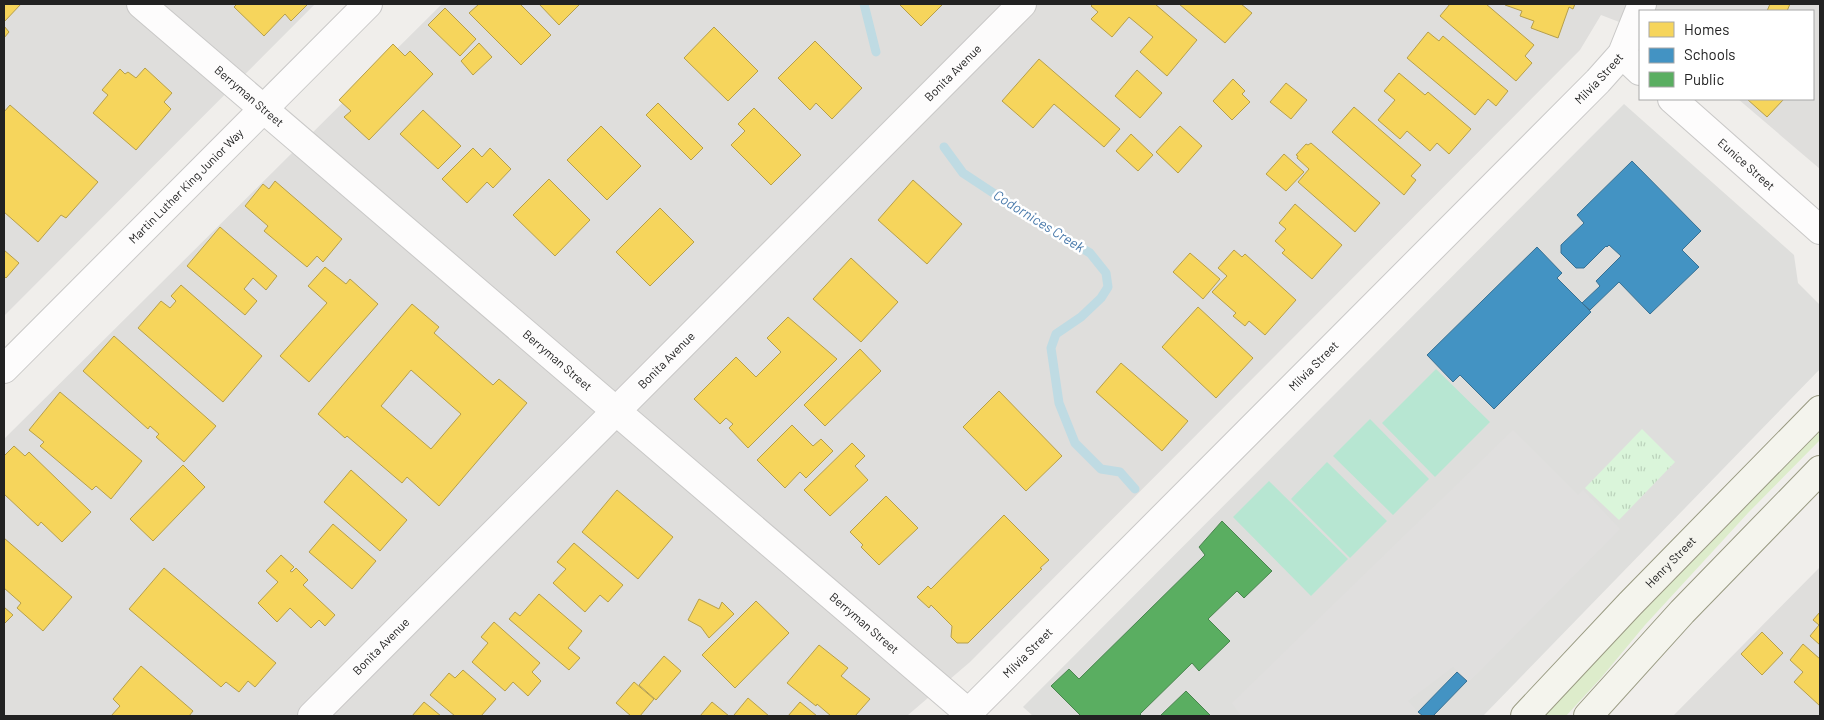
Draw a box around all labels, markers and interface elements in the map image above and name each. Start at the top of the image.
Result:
legend [1639,10,1814,100]
text: Homes [1684,20,1729,38]
street label: Bonita Avenue [921,41,984,104]
text: Schools [1684,45,1736,63]
street label: Milvia Street [1571,50,1626,106]
street label: Berryman Street [212,62,287,129]
text: Public [1684,70,1724,88]
street label: Martin Luther King Junior Way [125,125,246,246]
street label: Eunice Street [1716,135,1778,193]
water label: Codornices Creek [991,186,1088,255]
street label: Berryman Street [520,326,595,393]
street label: Bonita Avenue [634,328,697,391]
street label: Milvia Street [1285,338,1341,393]
street label: Henry Street [1642,533,1698,590]
street label: Berryman Street [827,589,902,656]
street label: Bonita Avenue [349,615,412,677]
street label: Milvia Street [999,624,1055,680]

